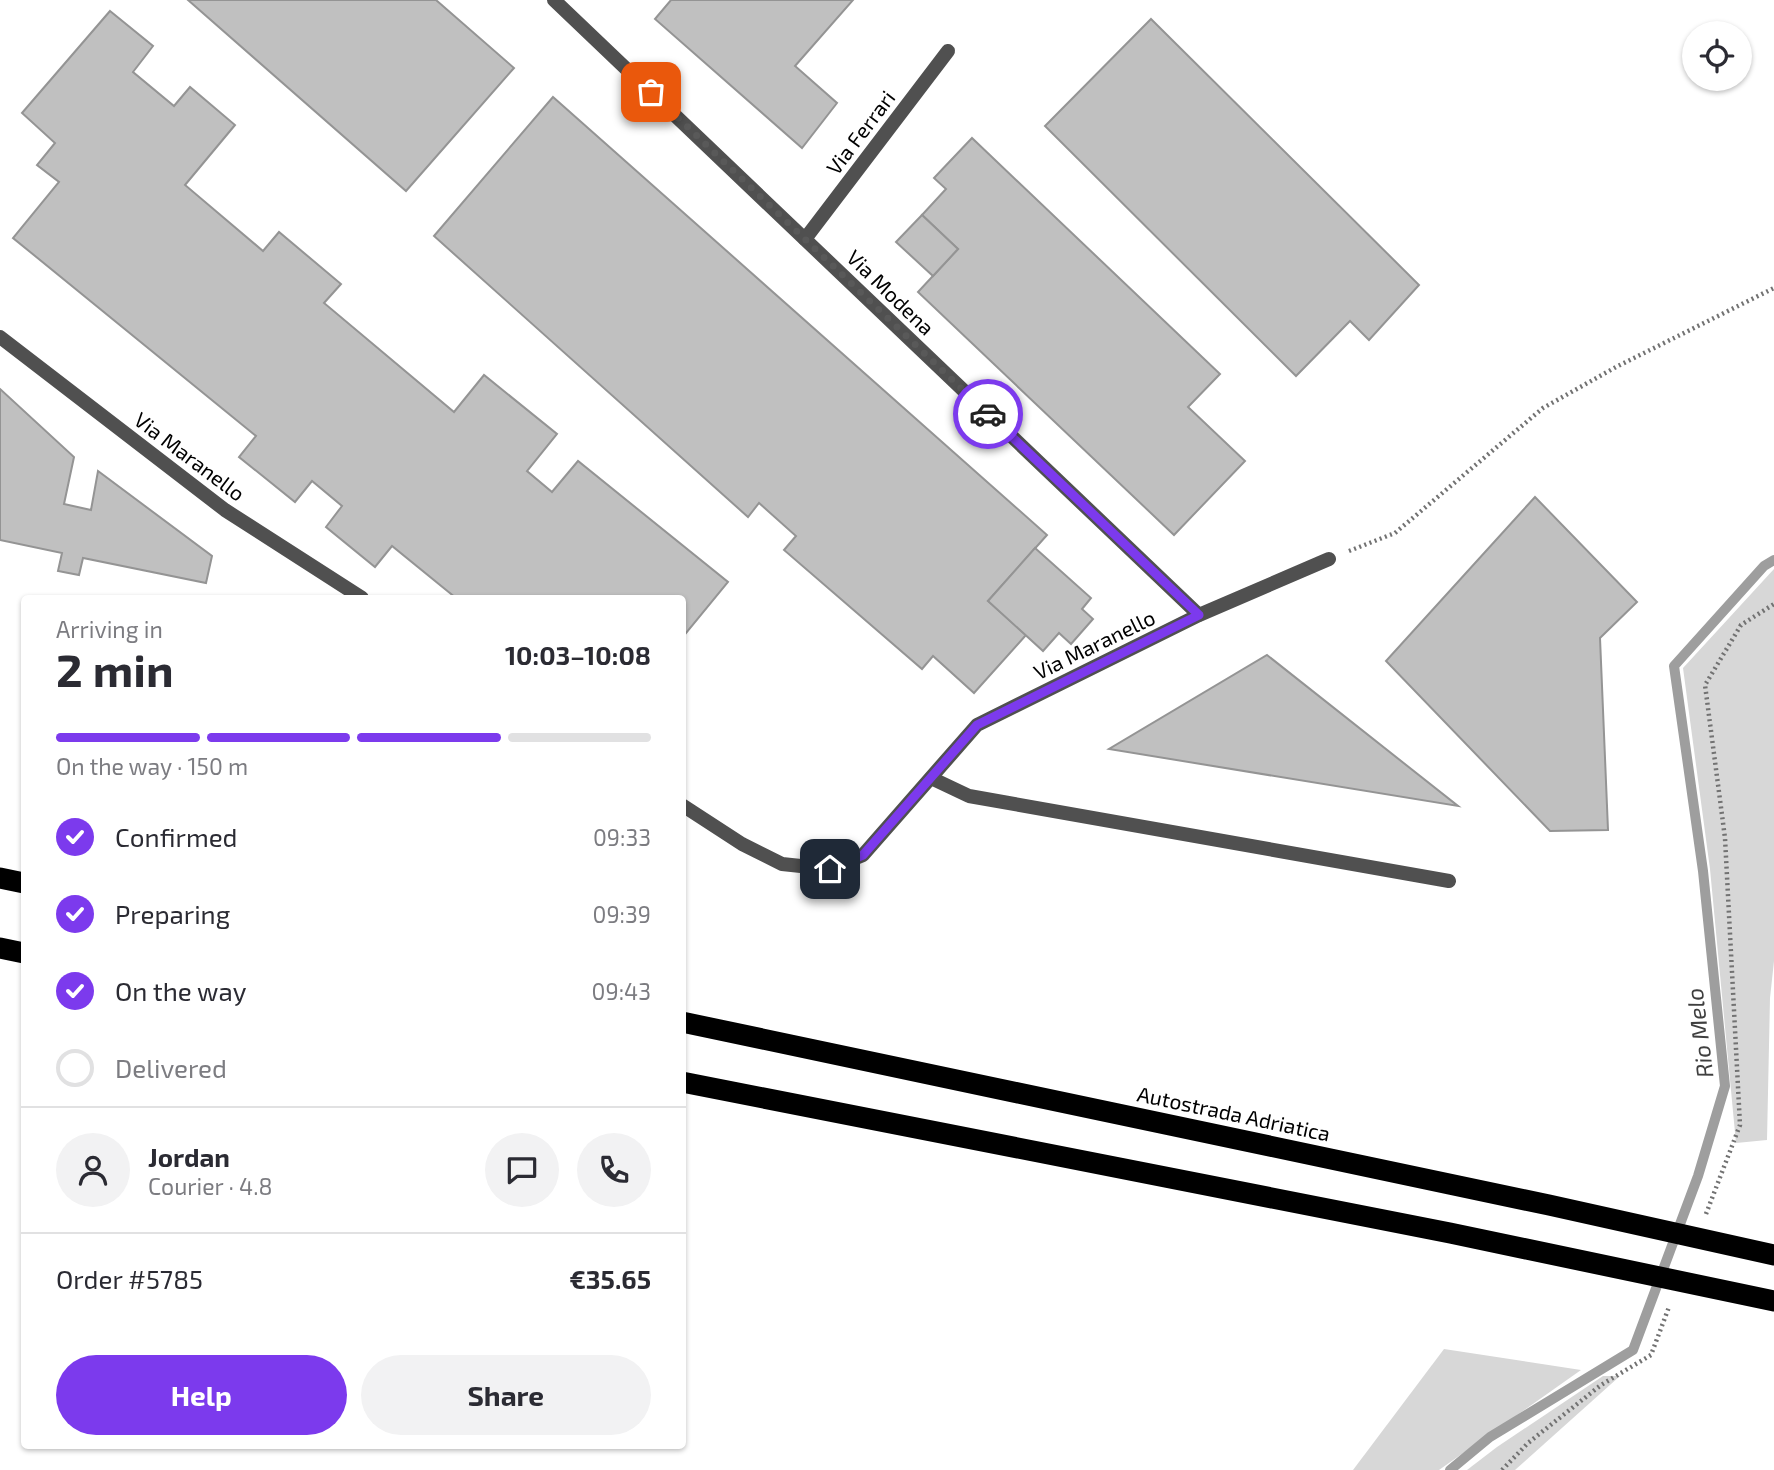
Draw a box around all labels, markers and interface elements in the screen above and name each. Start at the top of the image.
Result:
map controls [1682,21,1752,91]
button: locate [1682,21,1752,91]
pin [621,62,681,122]
icon: bag [632,73,670,111]
street label: Via Ferrari [820,85,900,179]
street label: Via Modena [842,244,940,340]
courier [953,379,1023,449]
icon: car [969,395,1007,433]
street label: Via Maranello [130,406,250,506]
street label: Via Maranello [1029,604,1159,684]
text: Arriving in [56,615,163,643]
text: 10:03–10:08 [505,639,651,670]
text: 2 min [56,641,174,696]
text: On the way · 150 m [56,752,248,780]
icon: check [56,818,94,856]
text: Confirmed [115,821,238,852]
text: 09:33 [593,823,651,851]
pin [800,839,860,899]
icon: home [811,850,849,888]
icon: check [56,895,94,933]
text: Preparing [115,898,230,929]
text: 09:39 [593,900,651,928]
icon: check [56,972,94,1010]
text: On the way [115,975,246,1006]
text: 09:43 [592,977,651,1005]
water label: Rio Melo [1680,987,1718,1079]
text: Delivered [115,1052,227,1083]
street label: Autostrada Adriatica [1135,1080,1333,1146]
button: person [56,1133,130,1207]
button: chat [485,1133,559,1207]
button: phone [577,1133,651,1207]
text: Jordan [148,1141,230,1172]
text: Courier · 4.8 [148,1172,272,1200]
text: Order #5785 [56,1263,203,1294]
text: €35.65 [569,1263,651,1294]
button: Help [56,1355,347,1435]
button: Share [361,1355,651,1435]

